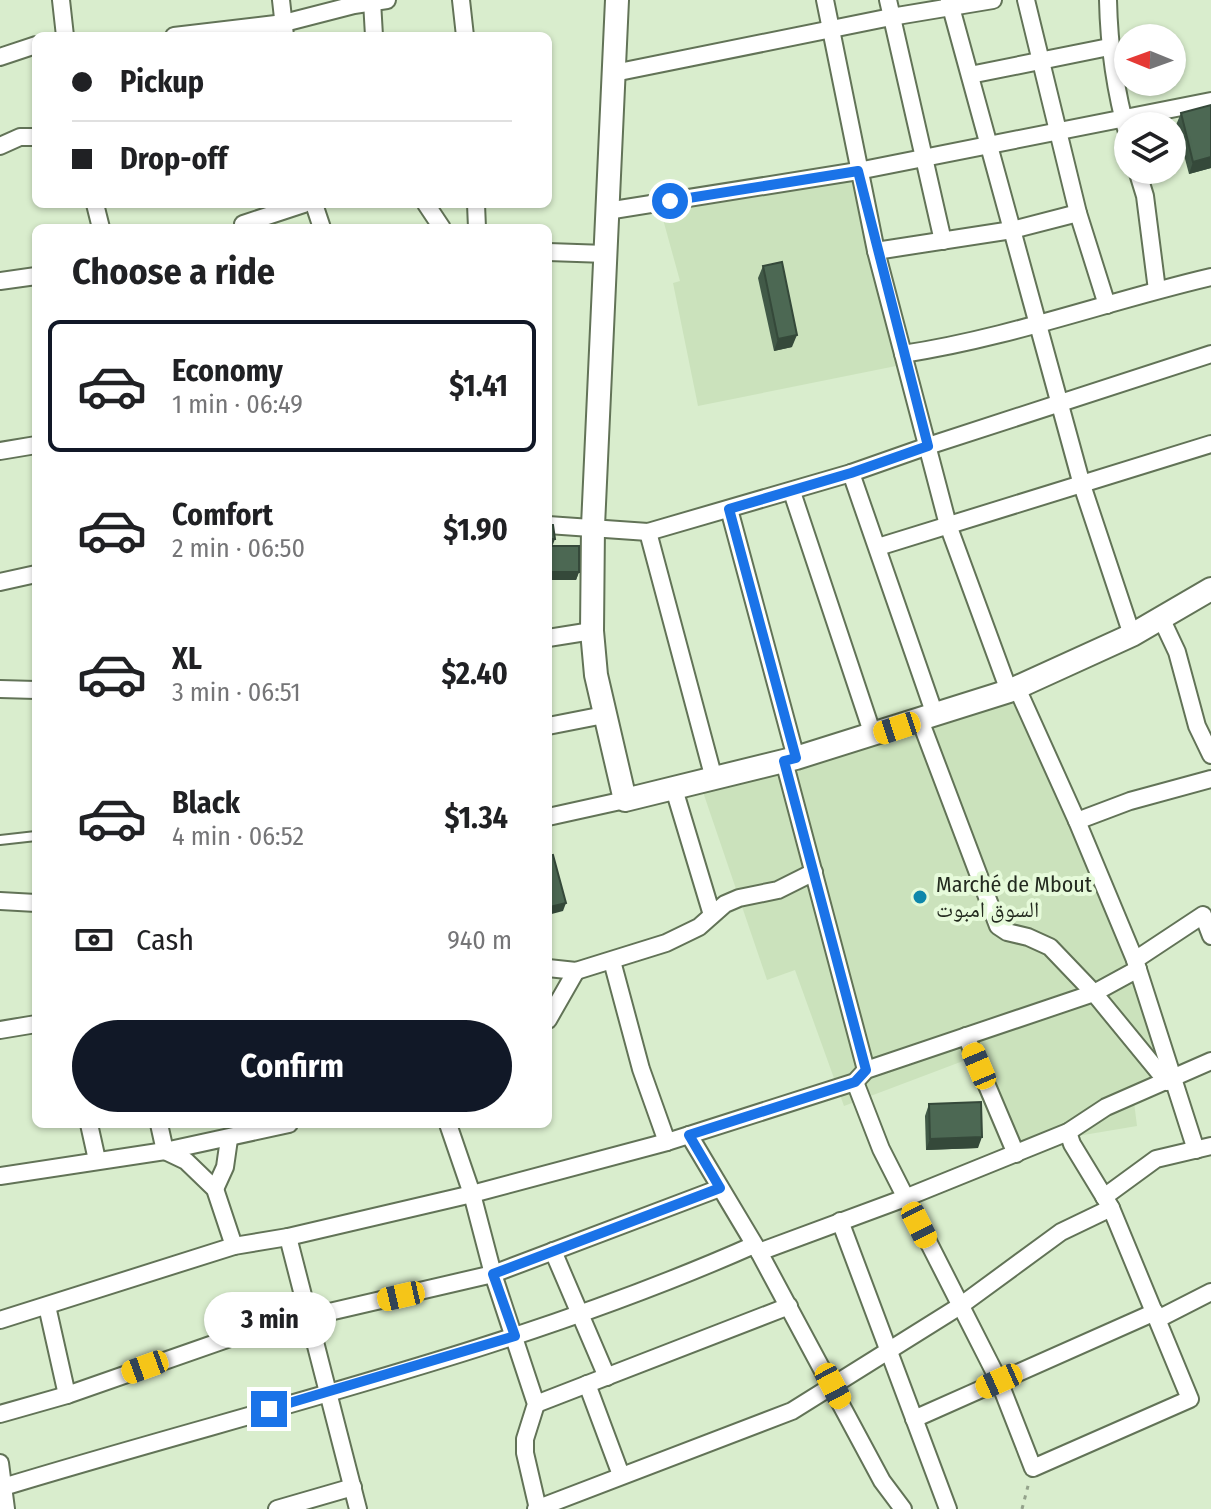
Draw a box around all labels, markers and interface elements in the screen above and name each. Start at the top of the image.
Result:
north arrow [1114,24,1186,96]
map controls [1114,24,1186,184]
text: Pickup [120,64,204,100]
button: layers [1114,112,1186,184]
text: Drop-off [120,141,227,177]
route start [652,183,688,219]
text: Choose a ride [72,250,275,294]
icon: car [76,350,148,422]
text: Economy [172,353,283,389]
text: $1.41 [449,368,508,404]
text: 1 min · 06:49 [172,389,303,420]
icon: car [76,494,148,566]
text: Comfort [172,497,273,533]
text: $1.90 [443,512,508,548]
text: 2 min · 06:50 [172,533,305,564]
icon: car [76,638,148,710]
text: XL [172,641,202,677]
text: $2.40 [441,656,508,692]
text: 3 min · 06:51 [172,677,301,708]
car [870,709,924,747]
icon: car [76,782,148,854]
text: Black [172,785,240,821]
text: $1.34 [445,800,508,836]
text: 4 min · 06:52 [172,821,304,852]
place label: Marché de Mbout السوق امبوت [936,871,1093,923]
marker: Marché de Mbout السوق امبوت [911,888,929,906]
icon: cash [72,918,116,962]
text: Cash [136,922,194,958]
text: 940 m [447,925,512,956]
button: Confirm [72,1020,512,1112]
car [959,1039,999,1093]
car [897,1198,941,1252]
car [375,1279,427,1313]
callout: 3 min [203,1293,335,1349]
text: 3 min [241,1304,299,1335]
car [118,1348,172,1386]
car [811,1359,855,1413]
car [972,1360,1026,1402]
route end [251,1391,287,1427]

